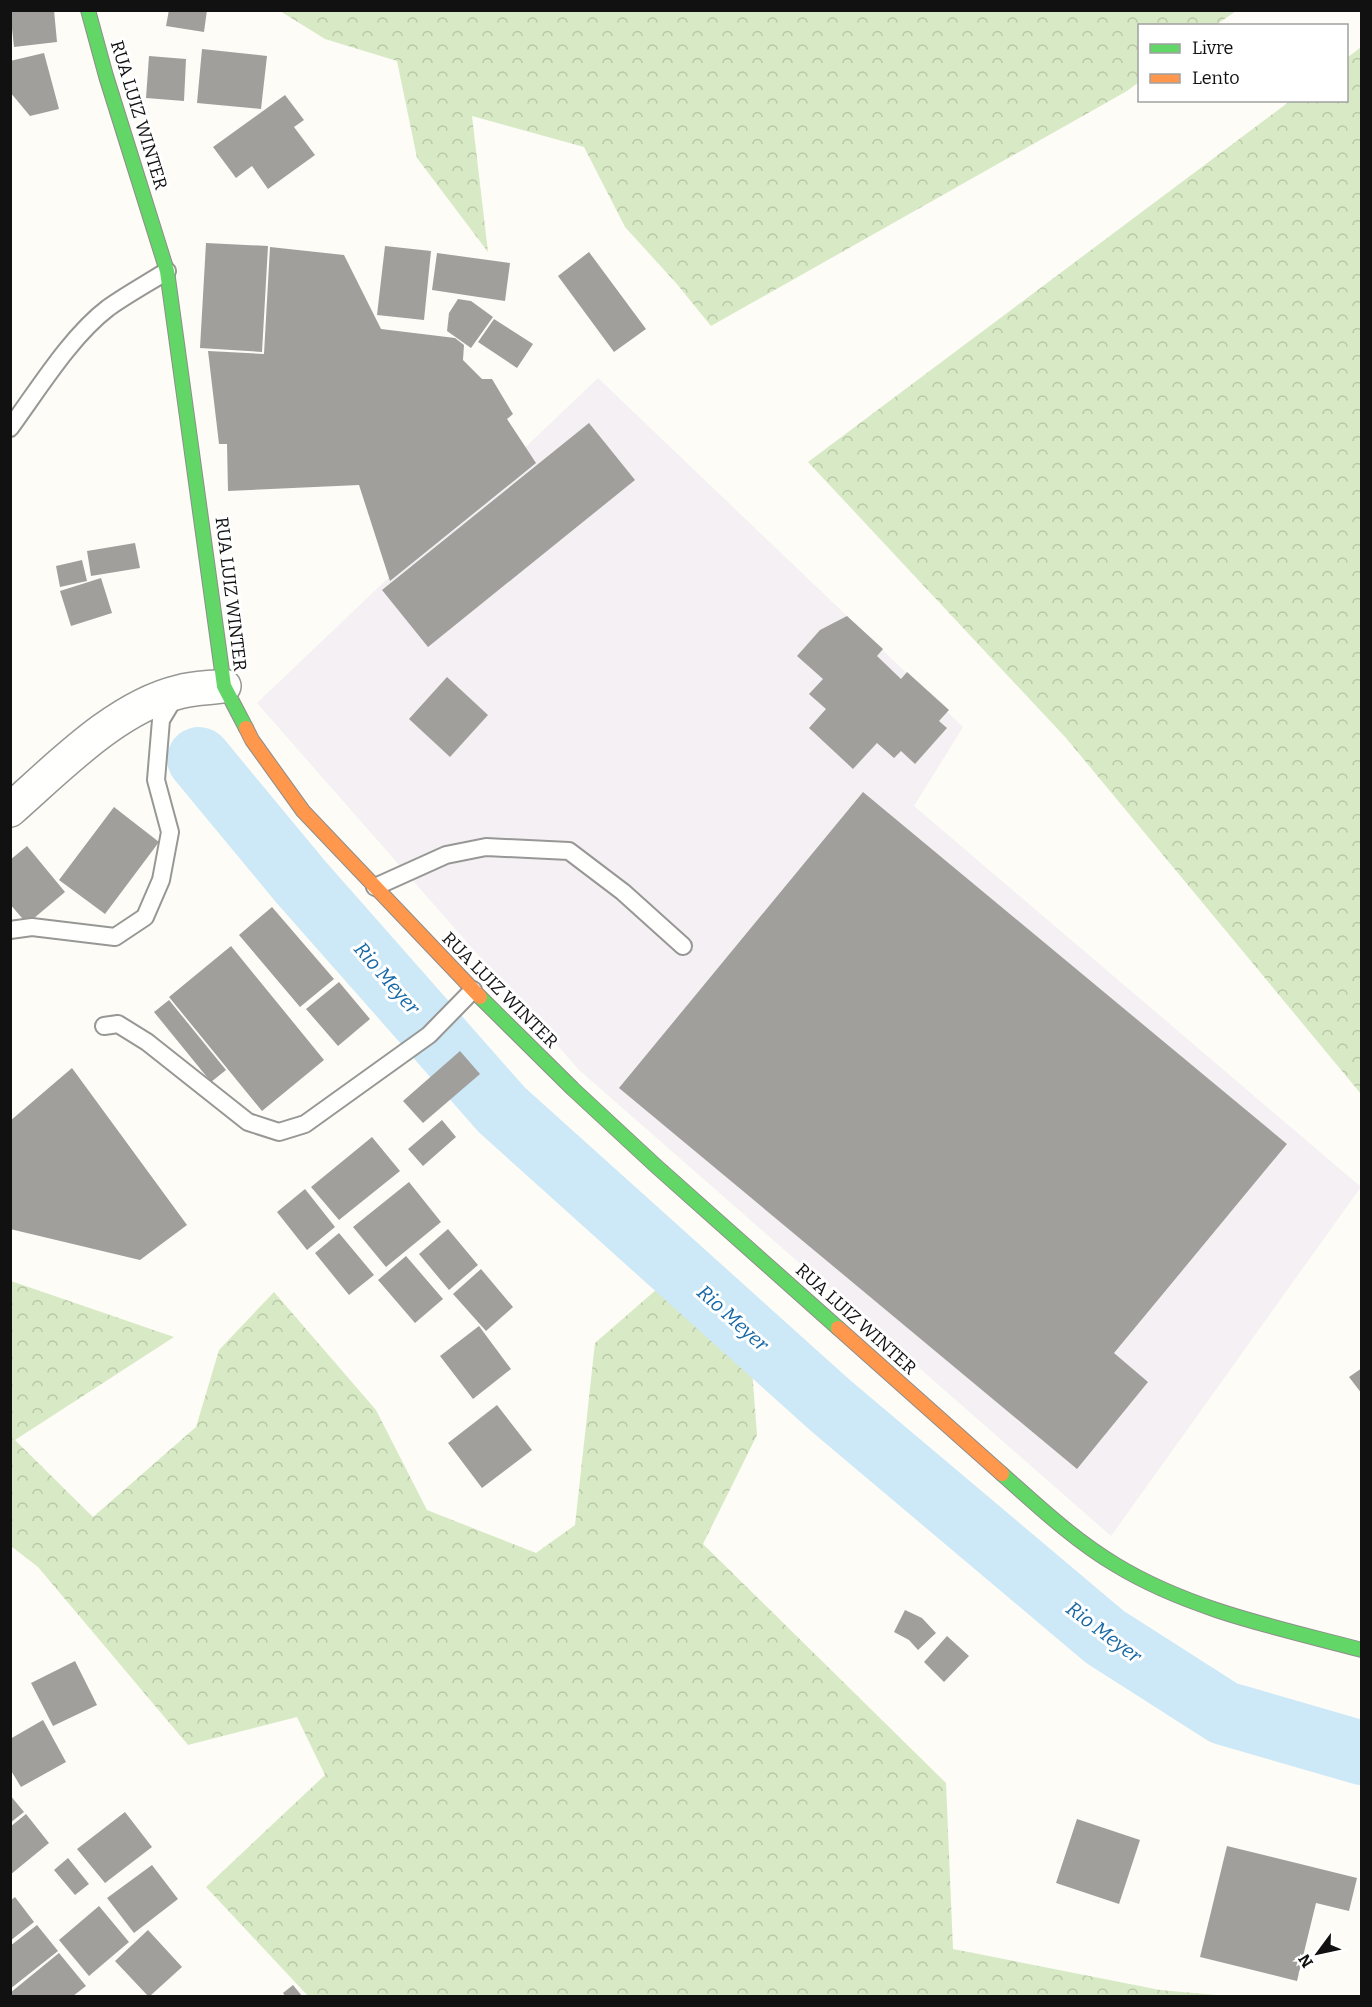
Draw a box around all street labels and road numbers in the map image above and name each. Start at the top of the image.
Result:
street label: RUA LUIZ WINTER [106,38,172,192]
street label: RUA LUIZ WINTER [211,516,251,672]
street label: RUA LUIZ WINTER [437,927,563,1053]
street label: RUA LUIZ WINTER [791,1259,921,1379]

